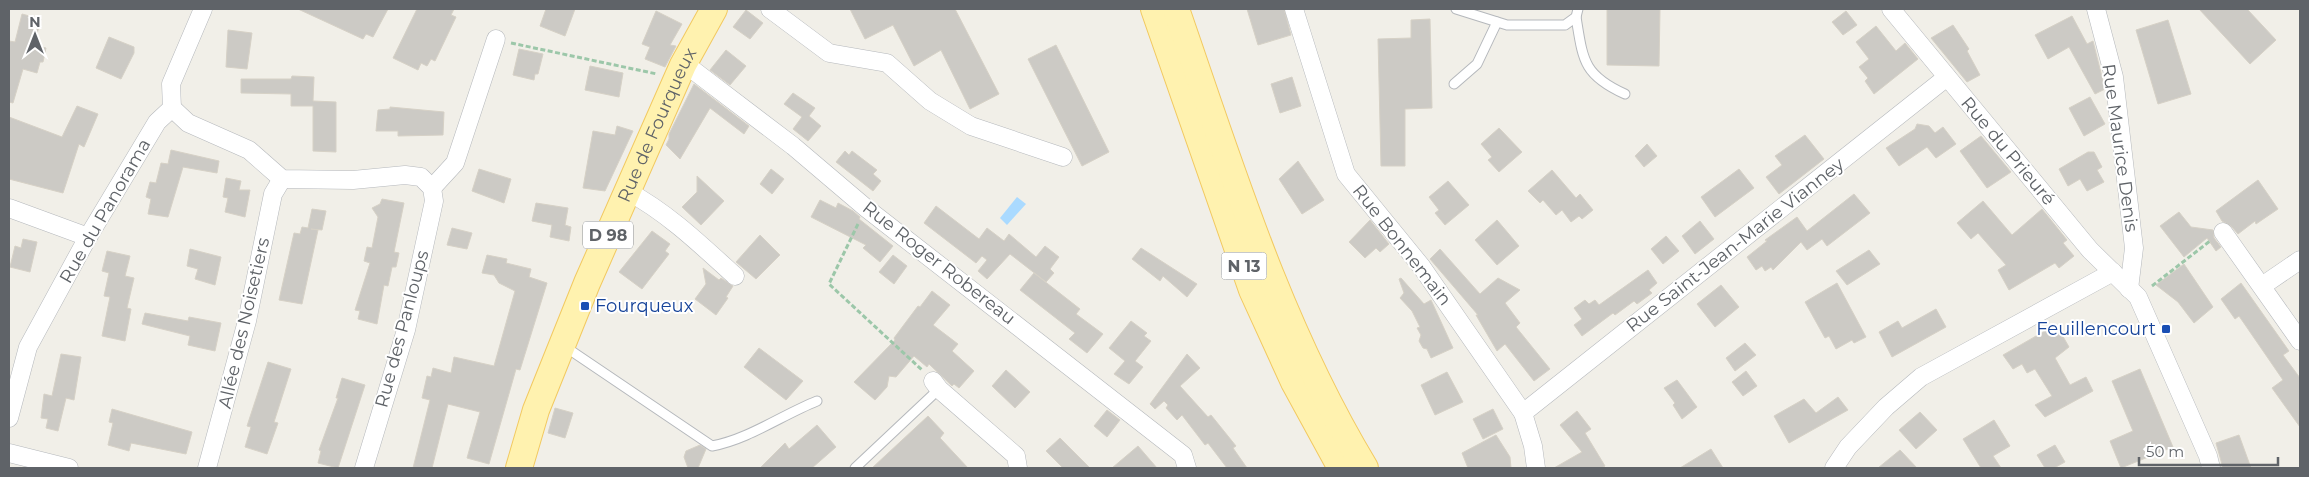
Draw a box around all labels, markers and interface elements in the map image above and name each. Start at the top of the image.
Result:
north arrow [10,10,60,60]
text: N [29,13,41,31]
street label: Rue de Fourqueux [613,44,702,206]
street label: Rue Maurice Denis [2097,62,2143,234]
street label: Rue du Prieuré [1956,92,2060,210]
street label: Rue du Panorama [55,135,155,287]
street label: Rue Saint-Jean-Marie Vianney [1622,153,1848,337]
street label: Rue Bonnemain [1348,180,1456,310]
street label: Rue Roger Robereau [858,197,1020,329]
road number: D 98 [583,222,633,248]
street label: Allée des Noisetiers [214,235,274,411]
street label: Rue des Panloups [370,248,434,410]
road number: N 13 [1222,252,1266,280]
place label: Fourqueux [595,295,694,317]
marker: Fourqueux [579,300,591,312]
place label: Feuillencourt [2036,318,2156,340]
marker: Feuillencourt [2160,323,2172,335]
scale bar [2139,434,2278,466]
text: 50 m [2146,442,2184,461]

